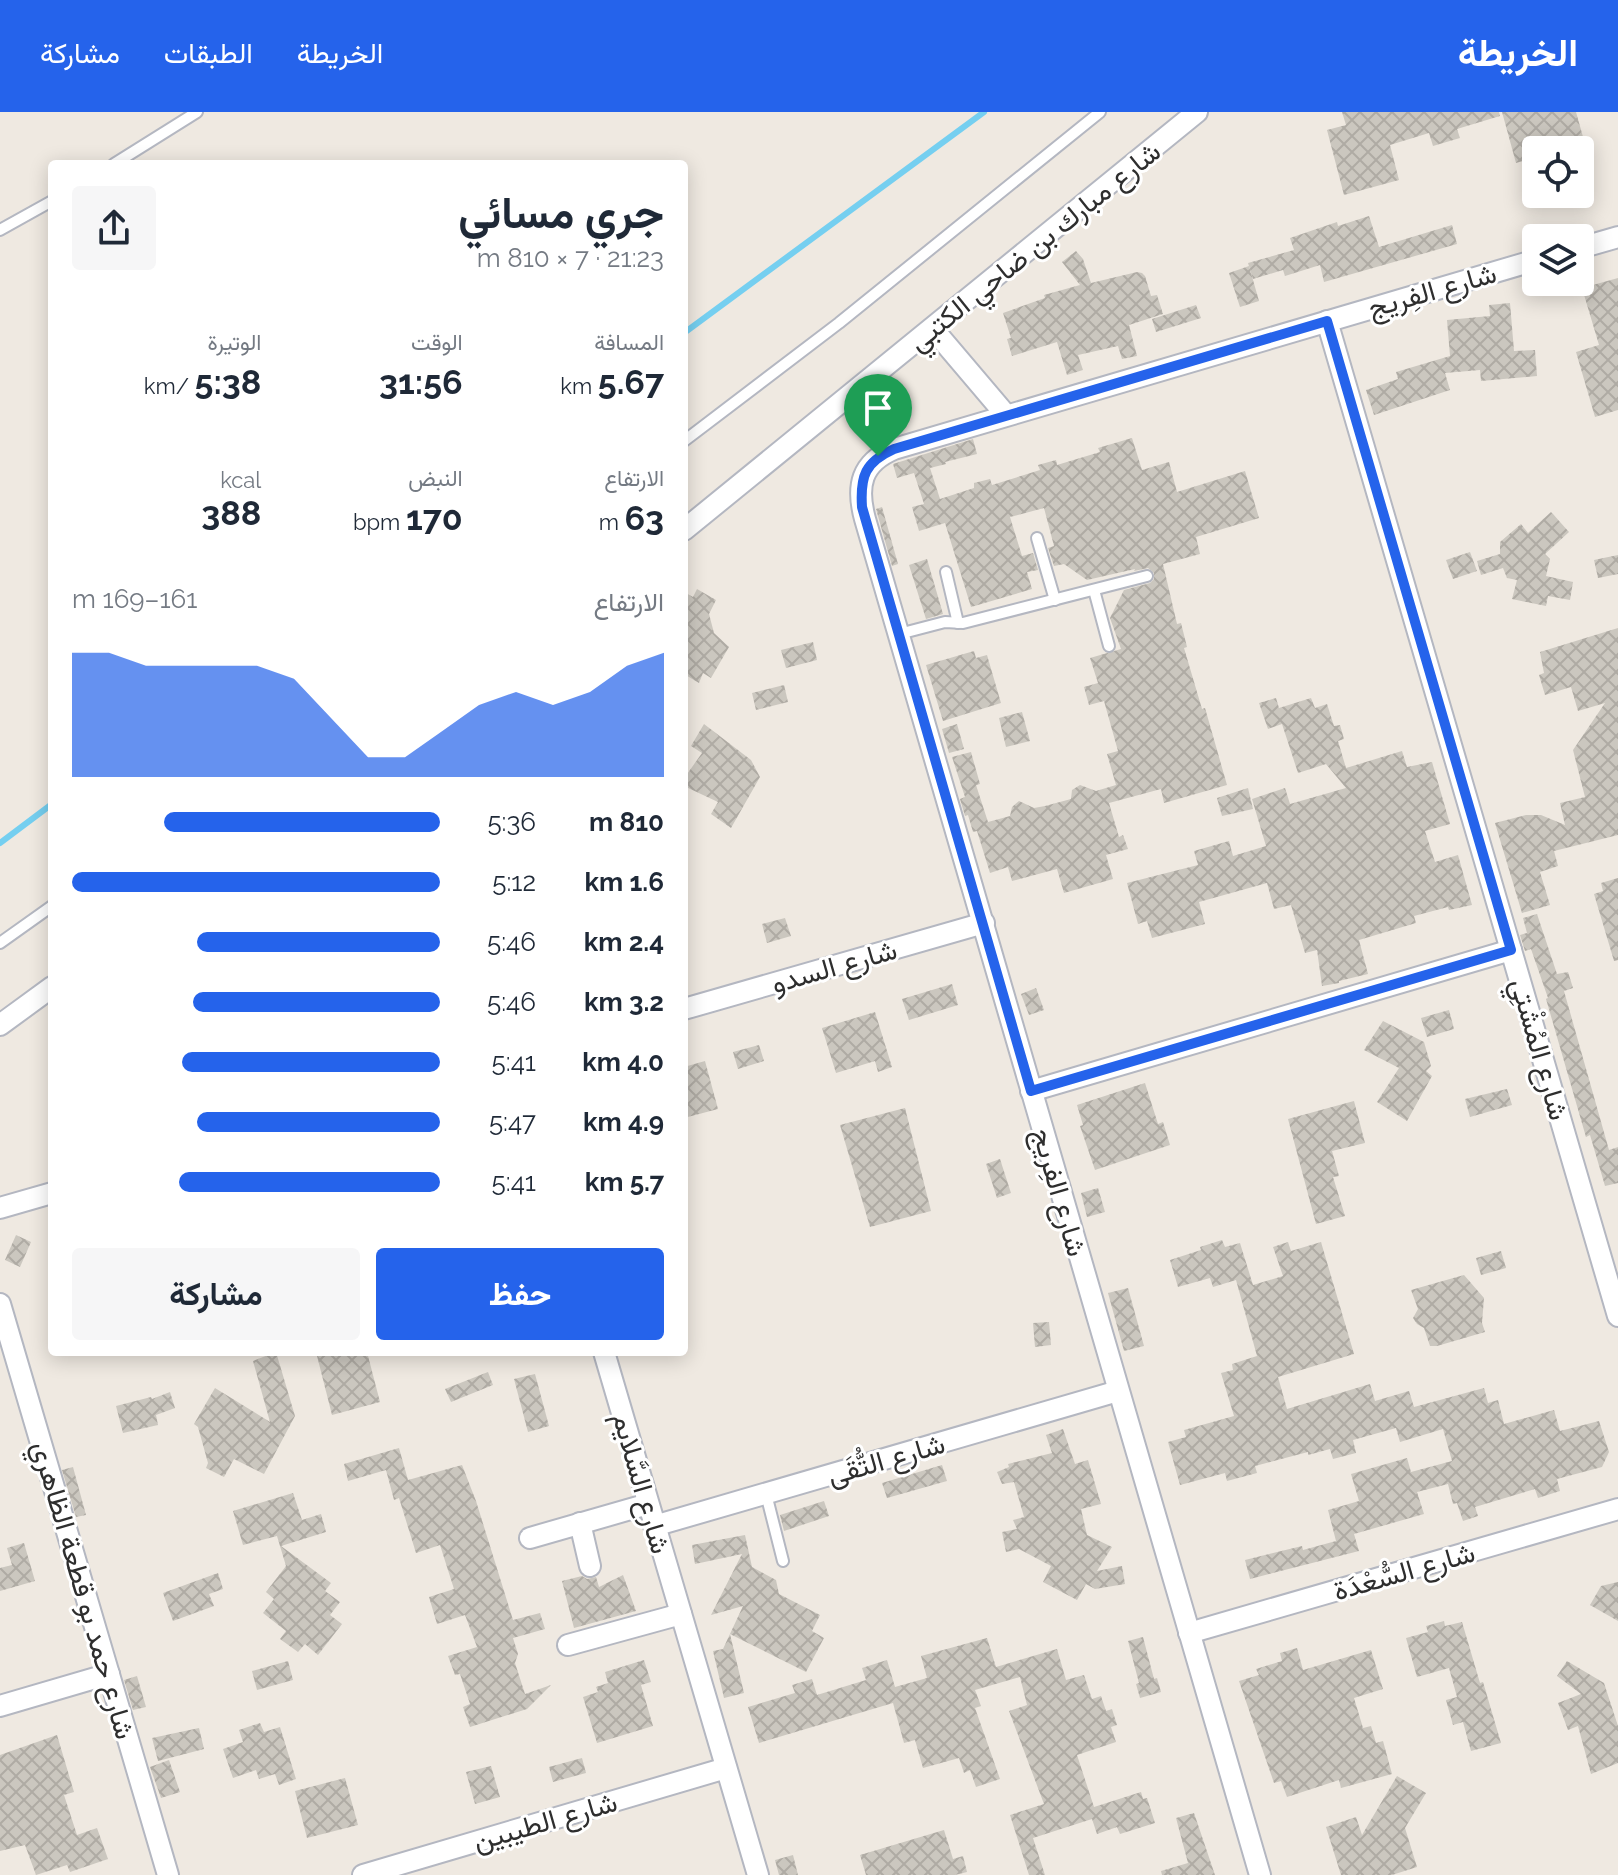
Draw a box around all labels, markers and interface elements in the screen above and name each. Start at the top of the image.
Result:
text: الخريطة [1458,30,1578,75]
text: مشاركة [40,37,120,70]
text: الطبقات [164,37,253,70]
text: الخريطة [297,37,383,70]
street label: شارع مبارك بن ضاحي الكتبي [902,135,1171,363]
map controls [1522,136,1594,296]
button: locate [1522,136,1594,208]
button: share [72,186,156,270]
text: جري مسائي [458,187,664,238]
button: layers [1522,224,1594,296]
text: 21:23 · 7 × 810 m [477,243,664,273]
street label: شارع الفِريج [1364,256,1501,327]
text: الوتيرة [208,329,261,355]
text: الوقت [411,329,463,355]
text: المسافة [594,329,664,355]
text: 5:38 [195,362,261,402]
text: 31:56 [379,362,463,402]
text: 5.67 [598,362,664,402]
text: /km [144,373,195,399]
text: km [560,373,598,399]
pin [844,374,912,456]
icon: arrive [856,386,900,430]
text: النبض [408,465,463,491]
text: الارتفاع [604,465,664,491]
text: kcal [220,467,261,493]
text: 388 [201,493,261,533]
text: 170 [406,498,463,538]
text: 63 [625,498,664,538]
text: bpm [353,509,406,535]
text: m [599,509,625,535]
text: 161–169 m [72,584,197,614]
text: الارتفاع [593,587,664,617]
text: 5:36 [487,807,536,837]
text: 810 m [589,807,664,837]
text: 5:12 [492,867,536,897]
text: 1.6 km [585,867,664,897]
text: 5:46 [487,927,536,957]
text: 2.4 km [584,927,664,957]
street label: شارع السدو [768,933,901,1002]
street label: شارع المُشْتِي [1498,974,1575,1125]
text: 5:46 [487,987,536,1017]
text: 3.2 km [584,987,664,1017]
text: 5:41 [492,1047,536,1077]
text: 4.0 km [582,1047,664,1077]
text: 5:47 [489,1107,536,1137]
text: 4.9 km [583,1107,664,1137]
street label: شارع الفِريج [1023,1124,1094,1261]
text: 5:41 [492,1167,536,1197]
text: 5.7 km [585,1167,664,1197]
button: مشاركة [72,1248,360,1340]
button: حفظ [376,1248,664,1340]
street label: شارع السَّلايم [604,1409,677,1558]
street label: شارع التُّقَى [823,1424,949,1494]
street label: شارع حمد بو قطعة الظاهري [19,1437,142,1745]
street label: شارع السُّعْدَة [1330,1536,1479,1609]
street label: شارع الطيبين [469,1785,621,1860]

